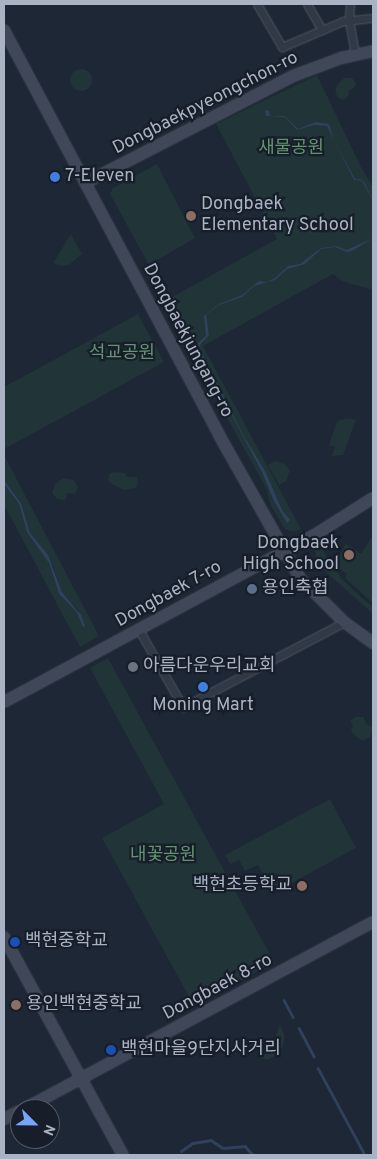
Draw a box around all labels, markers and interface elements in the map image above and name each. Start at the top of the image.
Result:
street label: Dongbaekpyeongchon-ro [110,48,302,160]
park label: 새물공원 [258,138,324,160]
place label: 7-Eleven [65,166,134,188]
marker: 7-Eleven [49,171,61,183]
place label: Dongbaek Elementary School [201,195,354,238]
marker: Dongbaek Elementary School [185,210,197,222]
street label: Dongbaekjungang-ro [137,260,237,422]
park label: 석교공원 [89,343,155,365]
place label: Dongbaek High School [242,534,339,576]
marker: Dongbaek High School [343,549,355,561]
street label: Dongbaek 7-ro [112,557,226,633]
place label: 용인축협 [262,578,328,600]
marker: 용인축협 [246,583,258,595]
place label: 아름다운우리교회 [143,656,275,678]
marker: 아름다운우리교회 [127,661,139,673]
marker: Moning Mart [197,681,209,693]
place label: Moning Mart [152,695,254,717]
park label: 내꽃공원 [130,845,196,867]
place label: 백현초등학교 [193,875,292,897]
marker: 백현초등학교 [296,880,308,892]
place label: 백현중학교 [25,931,108,953]
marker: 백현중학교 [9,936,21,948]
street label: Dongbaek 8-ro [160,950,276,1026]
place label: 용인백현중학교 [26,994,142,1016]
marker: 용인백현중학교 [10,999,22,1011]
place label: 백현마을9단지사거리 [121,1039,281,1061]
marker: 백현마을9단지사거리 [105,1044,117,1056]
north arrow [10,1099,60,1149]
text: N [39,1122,58,1138]

